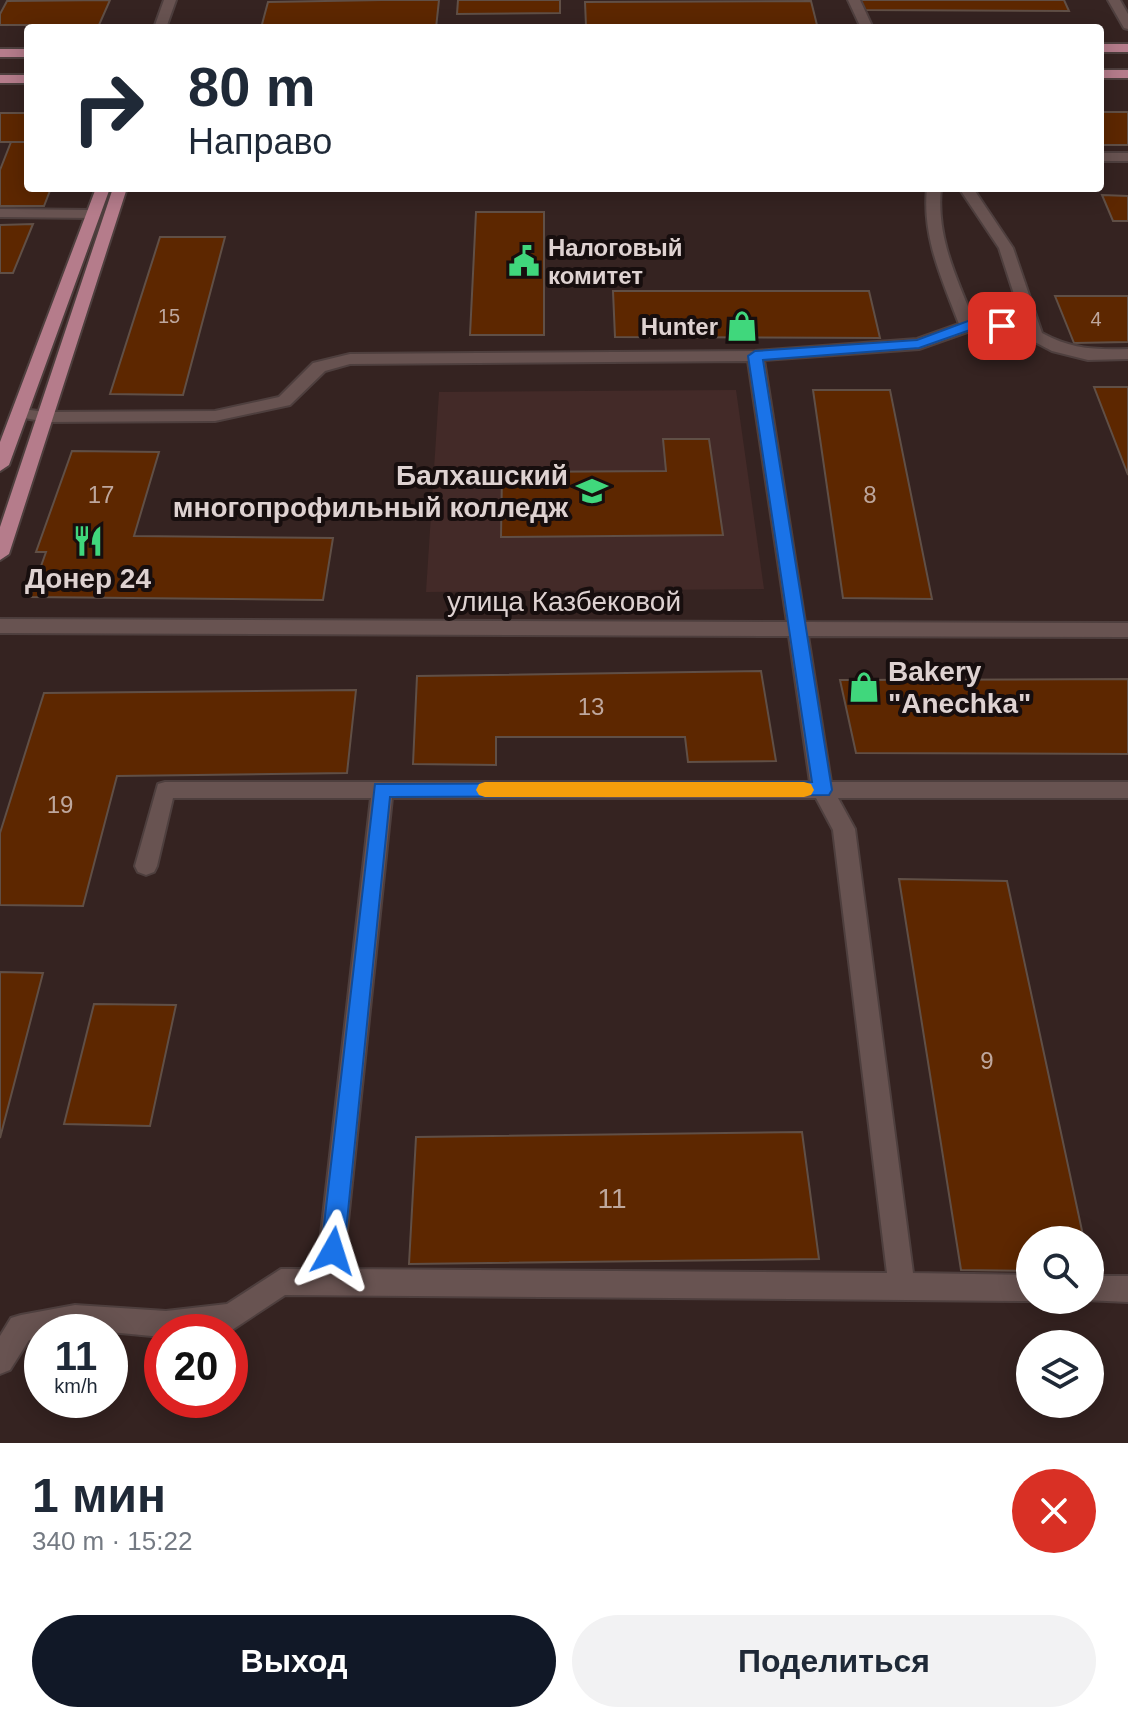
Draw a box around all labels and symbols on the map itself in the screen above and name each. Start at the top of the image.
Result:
place label: Налоговый комитет [548,234,683,289]
public building icon: Налоговый комитет [507,244,541,278]
pin [968,292,1036,360]
house number: 15 [158,305,180,327]
house number: 4 [1090,308,1102,330]
shop icon: Hunter [725,309,759,343]
place label: Hunter [641,313,718,340]
place label: Балхашский многопрофильный колледж [173,460,569,523]
school or university icon: Балхашский многопрофильный колледж [575,474,609,508]
house number: 17 [88,481,114,508]
house number: 8 [863,481,877,508]
restaurant icon: Донер 24 [71,524,105,558]
place label: Донер 24 [25,563,151,594]
street label: улица Казбековой [447,586,681,617]
place label: Bakery "Anechka" [888,656,1031,719]
shop icon: Bakery "Anechka" [847,670,881,704]
house number: 13 [578,693,604,720]
house number: 19 [47,791,73,818]
house number: 9 [980,1047,994,1074]
house number: 11 [597,1183,627,1214]
position arrow [291,1209,375,1293]
speed limit sign: 20 [144,1314,248,1418]

